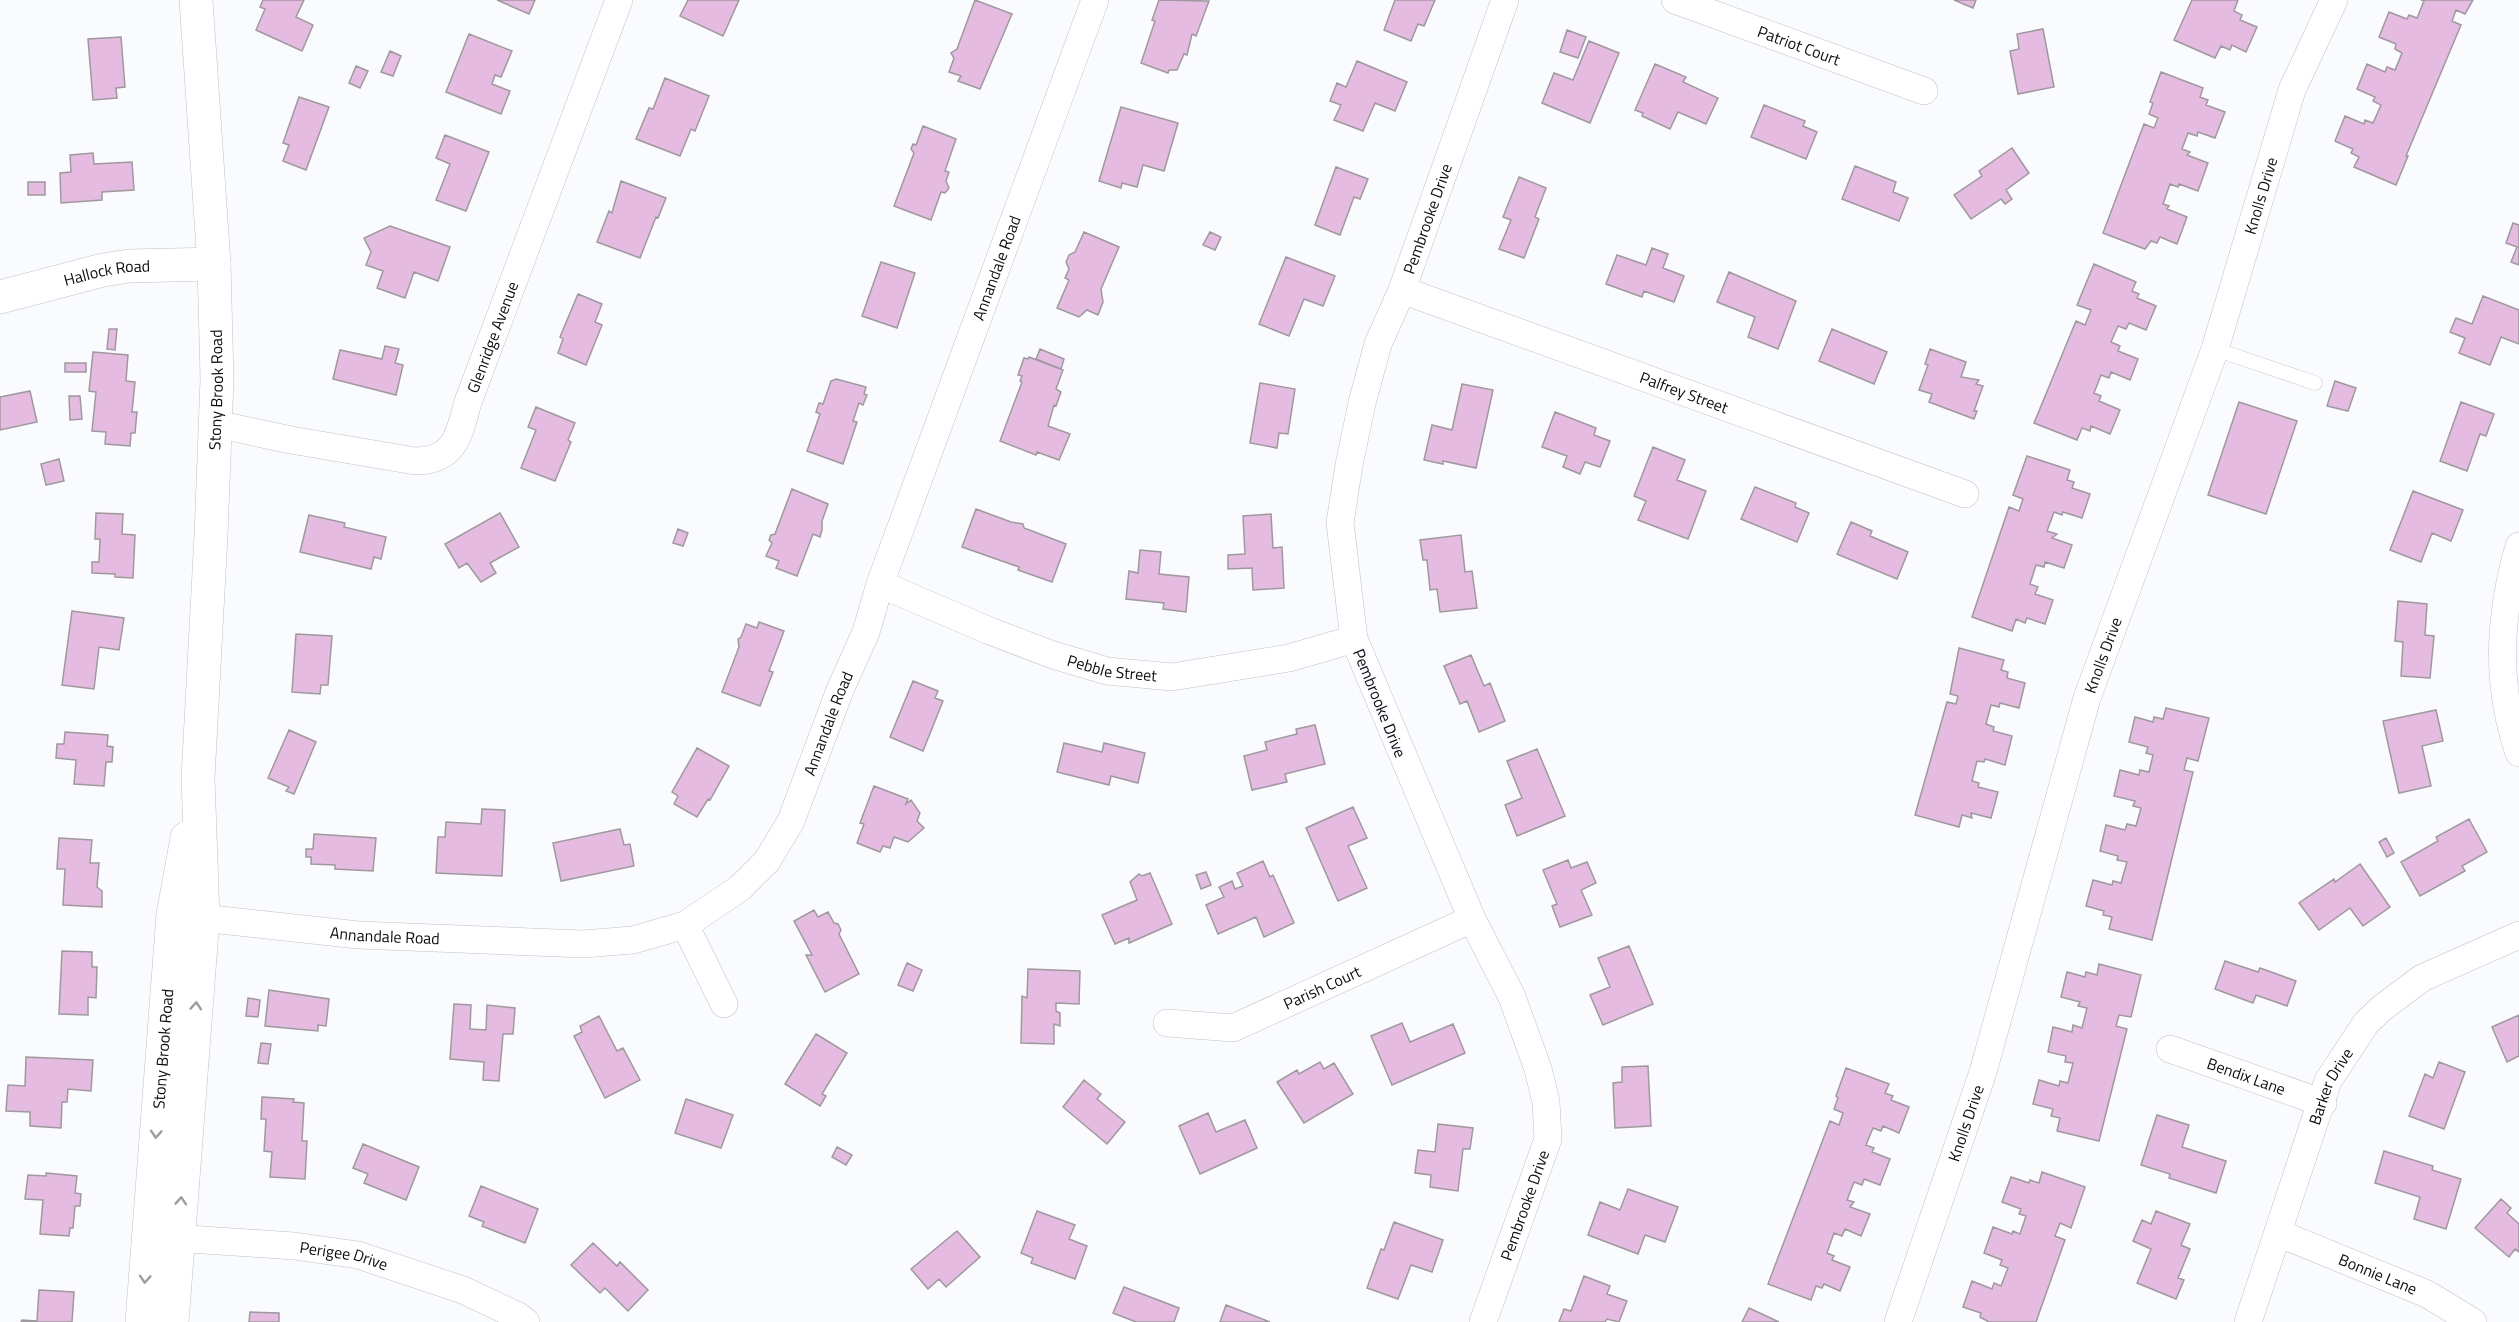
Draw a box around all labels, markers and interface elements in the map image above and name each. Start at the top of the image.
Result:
street label: Patriot Court [1754,19,1844,72]
street label: Knolls Drive [2238,154,2283,237]
street label: Pembrooke Drive [1397,160,1458,277]
street label: Annandale Road [966,212,1027,323]
street label: Hallock Road [61,254,150,292]
street label: Glenridge Avenue [460,278,524,396]
street label: Stony Brook Road [202,329,229,450]
street label: Palfrey Street [1637,365,1732,419]
street label: Knolls Drive [2078,614,2128,697]
street label: Pembrooke Drive [1347,645,1413,761]
street label: Pebble Street [1064,648,1158,688]
street label: Annandale Road [797,667,859,779]
street label: Annandale Road [329,920,440,950]
street label: Parish Court [1279,959,1365,1016]
street label: Stony Brook Road [146,988,179,1110]
one-way arrow [189,1002,202,1011]
street label: Barker Drive [2302,1043,2359,1128]
street label: Bendix Lane [2204,1051,2289,1101]
street label: Knolls Drive [1941,1082,1990,1165]
one-way arrow [150,1130,163,1139]
street label: Pembrooke Drive [1494,1147,1555,1264]
one-way arrow [175,1196,188,1205]
street label: Perigee Drive [298,1235,391,1276]
street label: Bonnie Lane [2335,1247,2421,1301]
one-way arrow [139,1275,152,1284]

